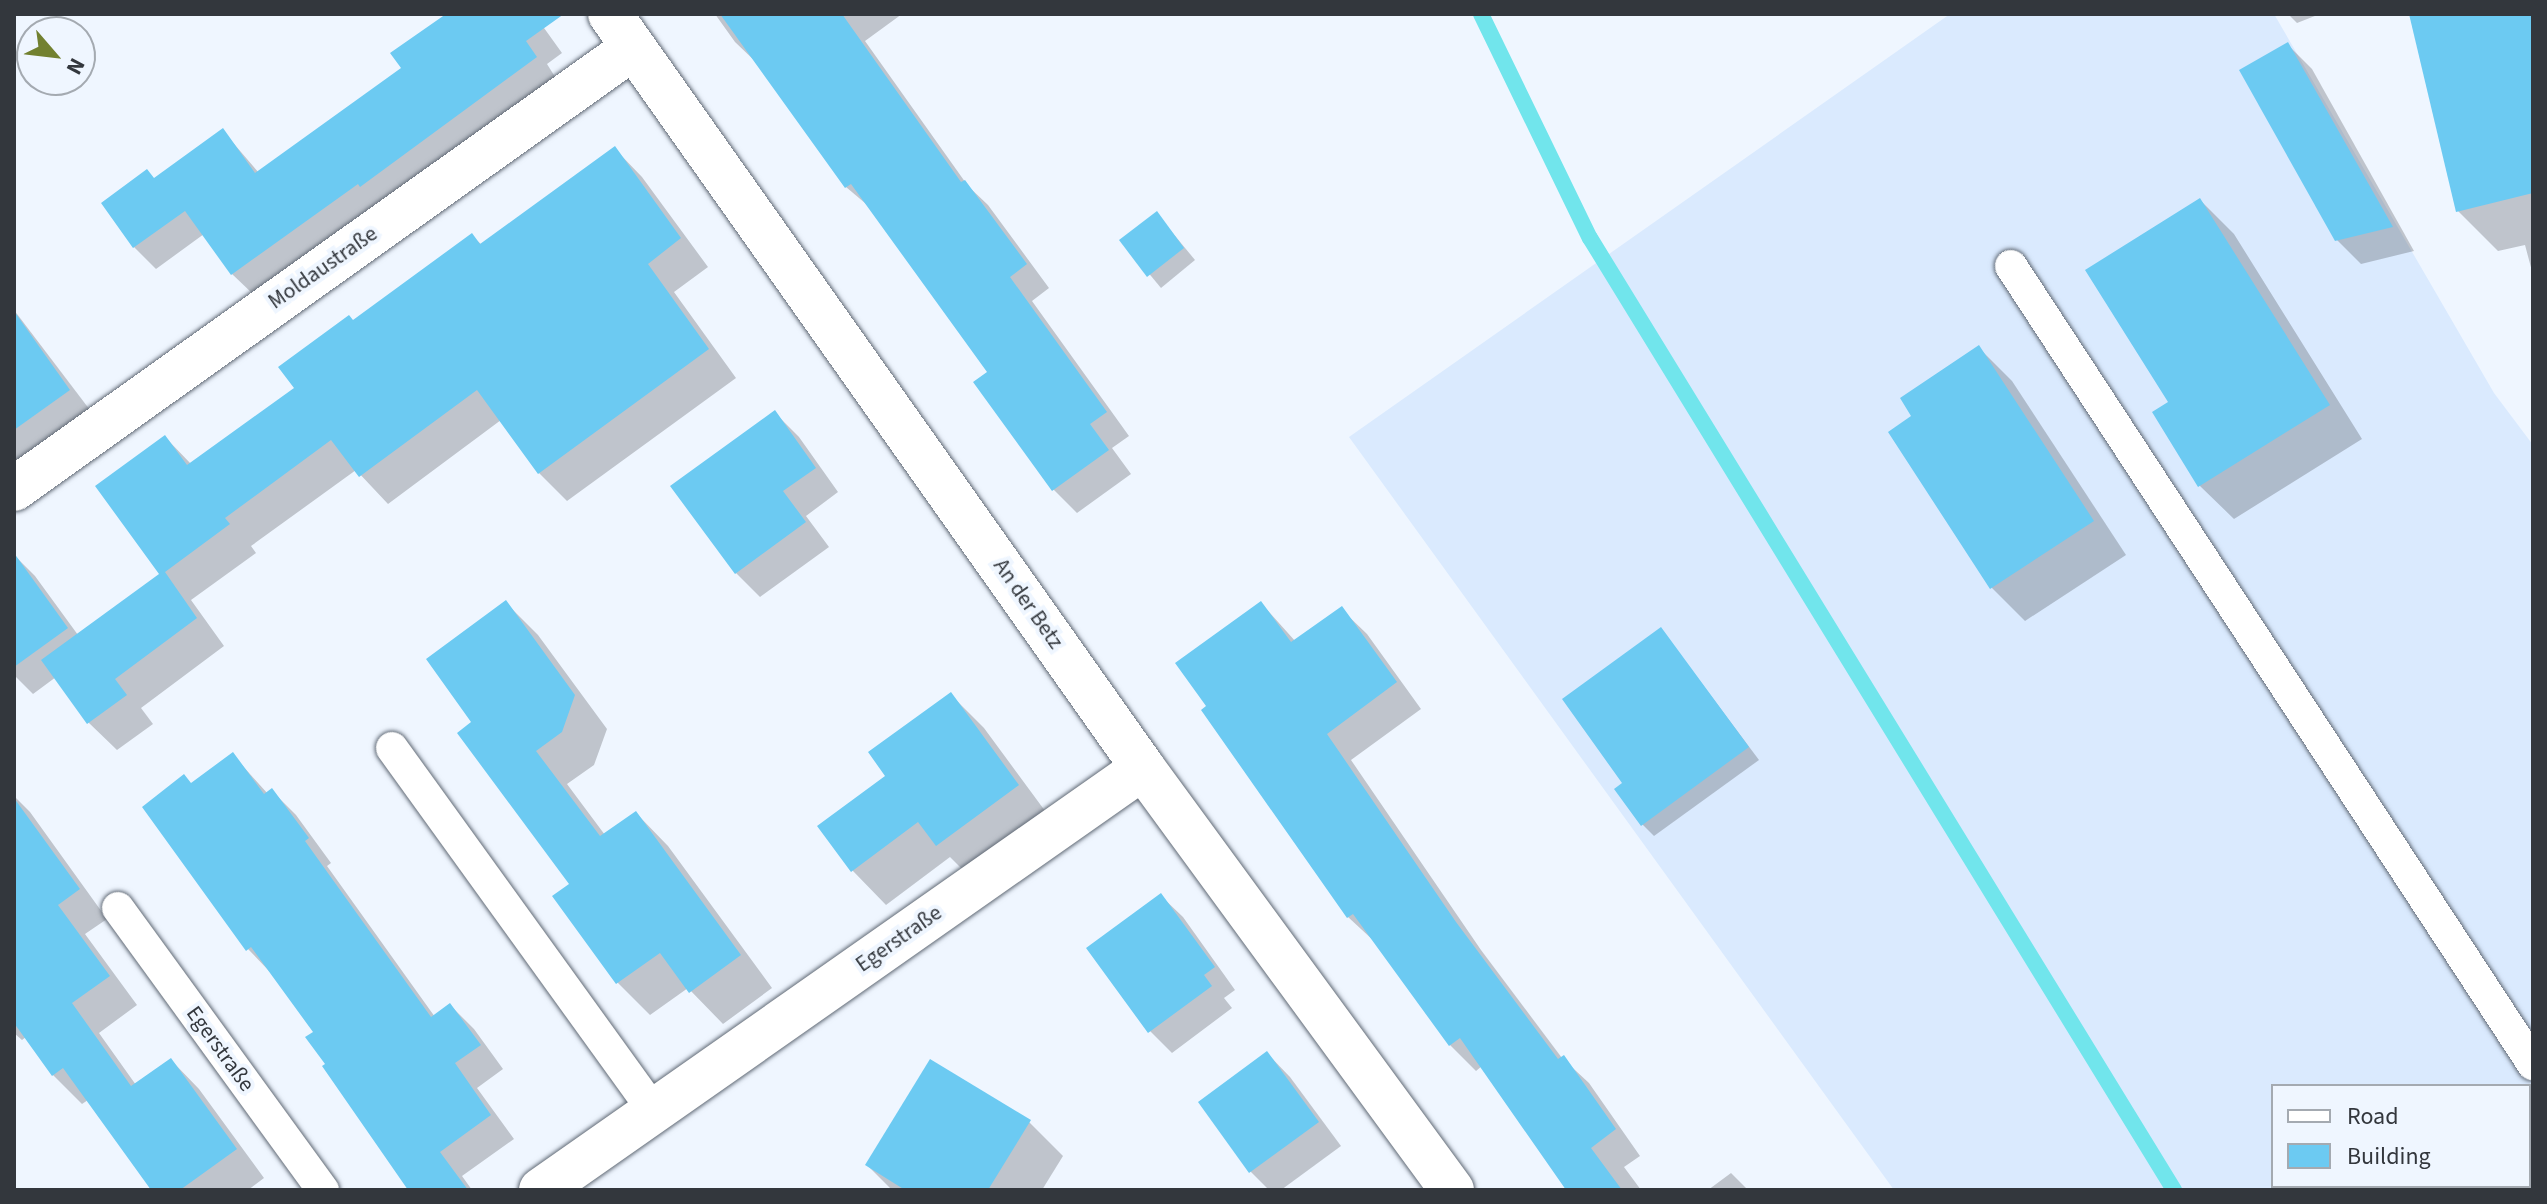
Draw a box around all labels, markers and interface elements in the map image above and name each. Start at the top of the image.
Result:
north arrow [16,16,96,96]
text: N [58,52,93,80]
street label: Moldaustraße [263,221,383,315]
street label: An der Betz [987,554,1069,654]
street label: Egerstraße [851,900,947,978]
street label: Egerstraße [180,1001,260,1097]
legend [2271,1084,2531,1188]
text: Road [2347,1099,2399,1134]
text: Building [2347,1139,2431,1174]

